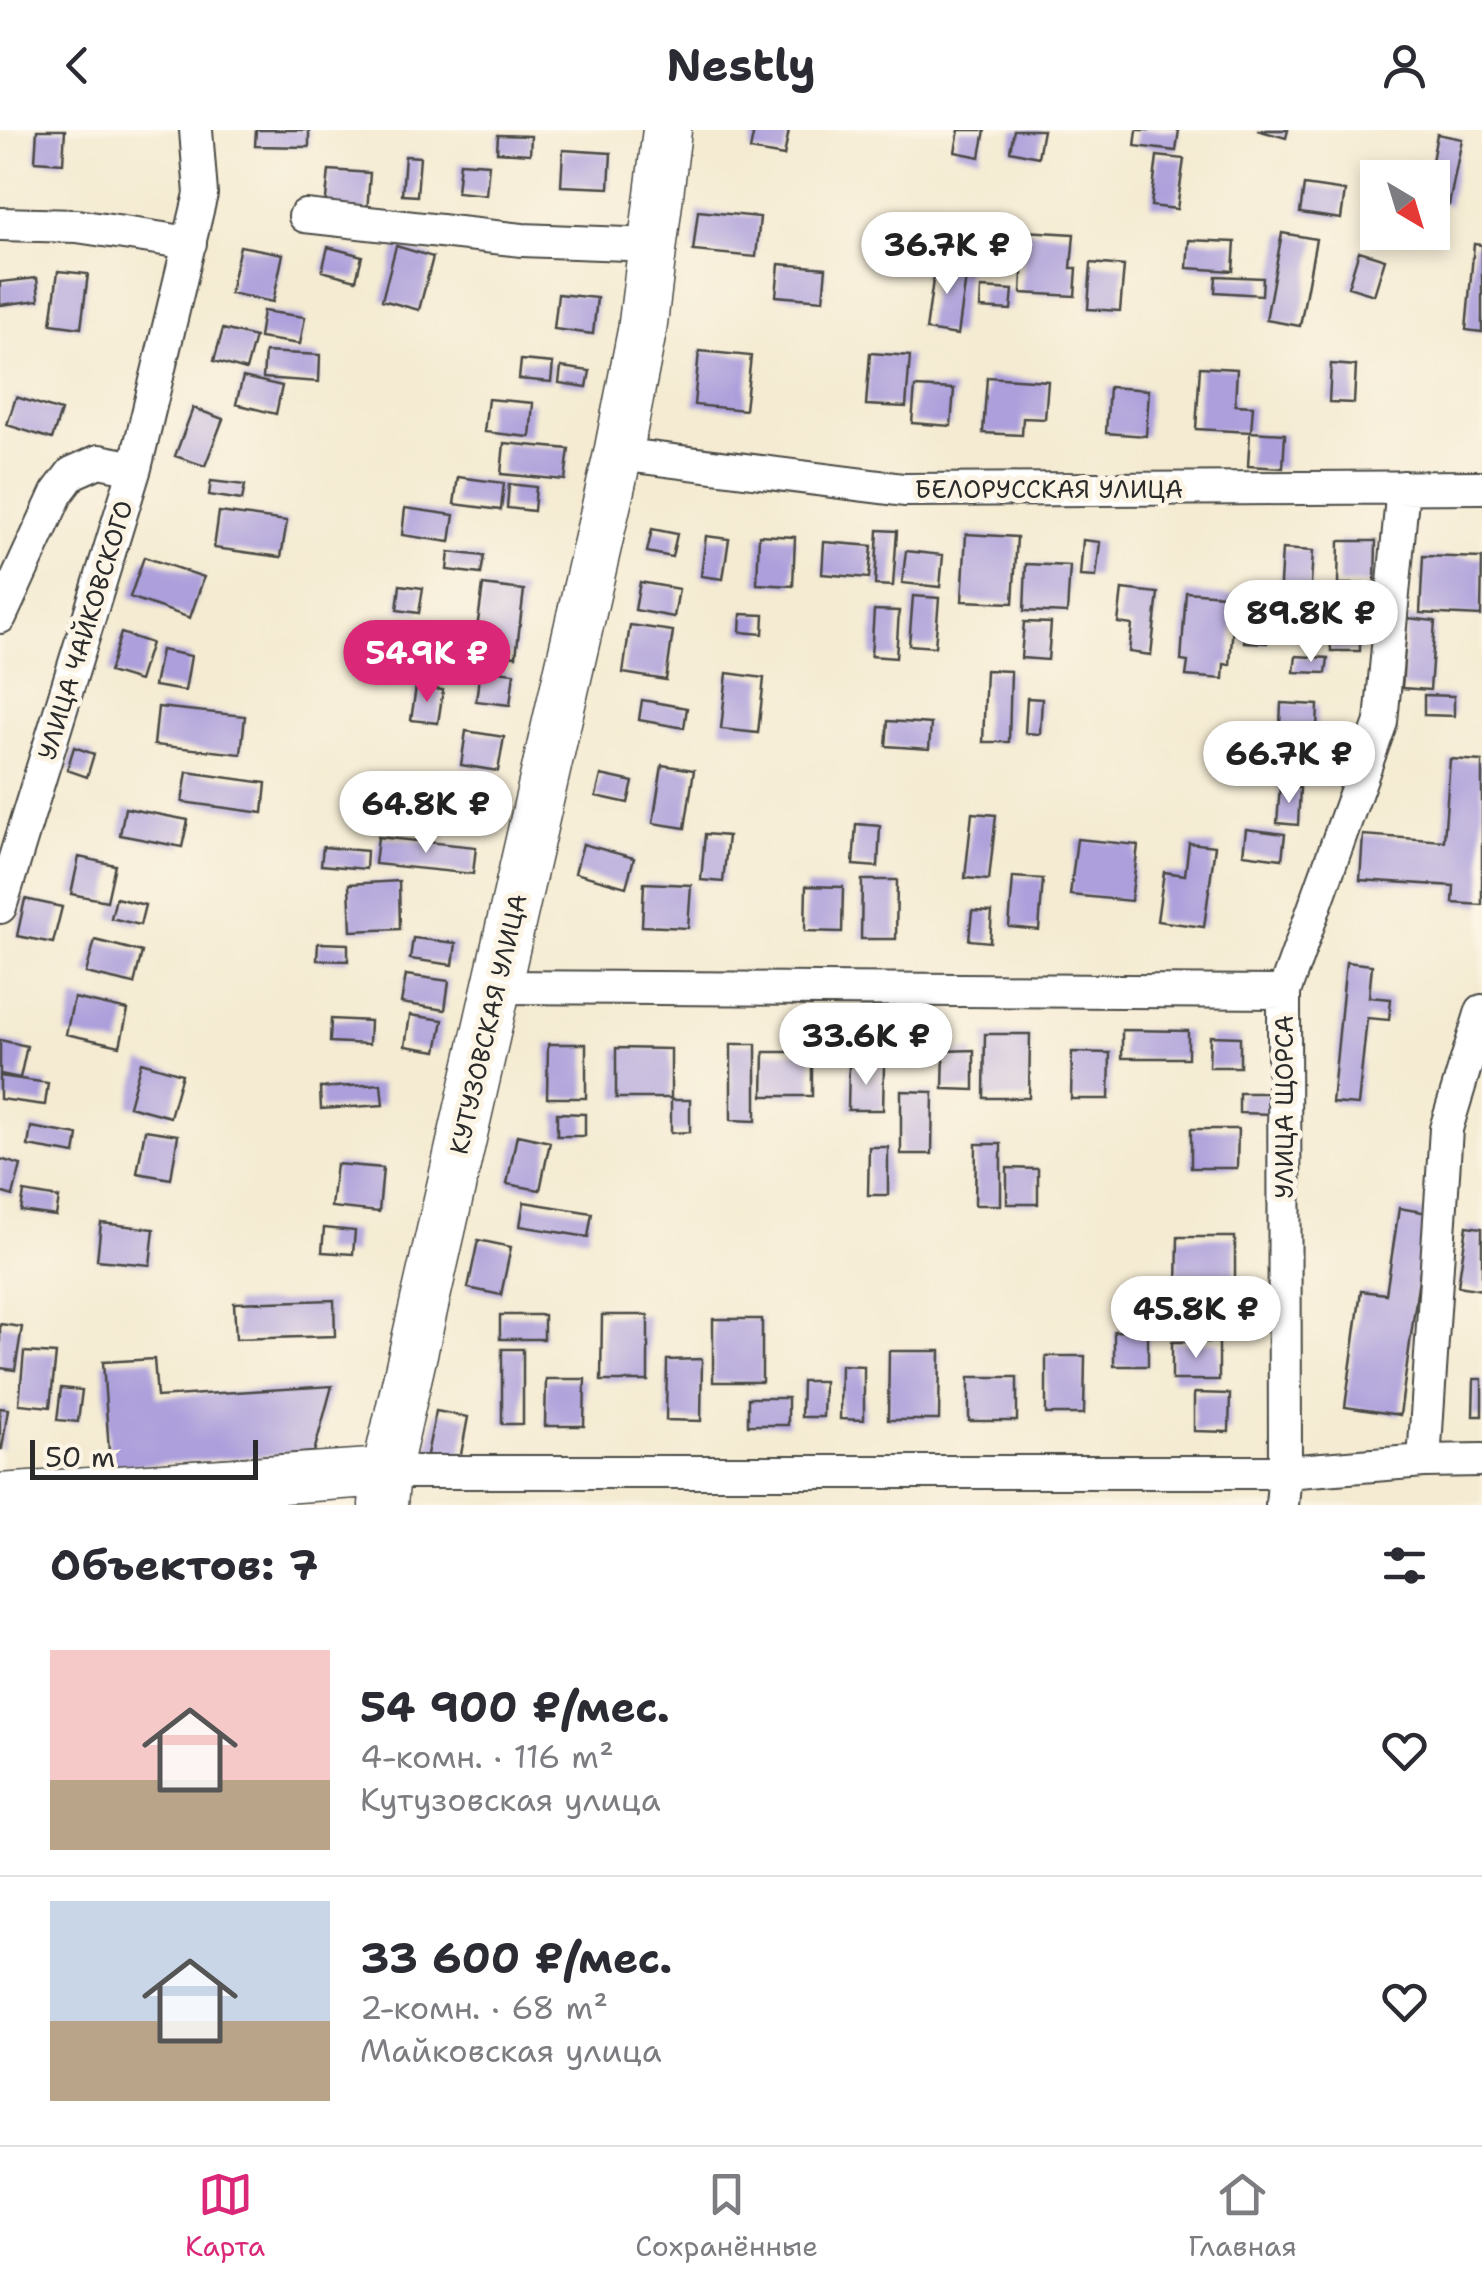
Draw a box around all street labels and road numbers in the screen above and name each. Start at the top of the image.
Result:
street label: БЕЛОРУССКАЯ УЛИЦА [915,472,1183,506]
street label: УЛИЦА ЧАЙКОВСКОГО [29,496,141,764]
street label: КУТУЗОВСКАЯ УЛИЦА [441,890,535,1158]
street label: УЛИЦА ЩОРСА [1267,1015,1301,1199]

